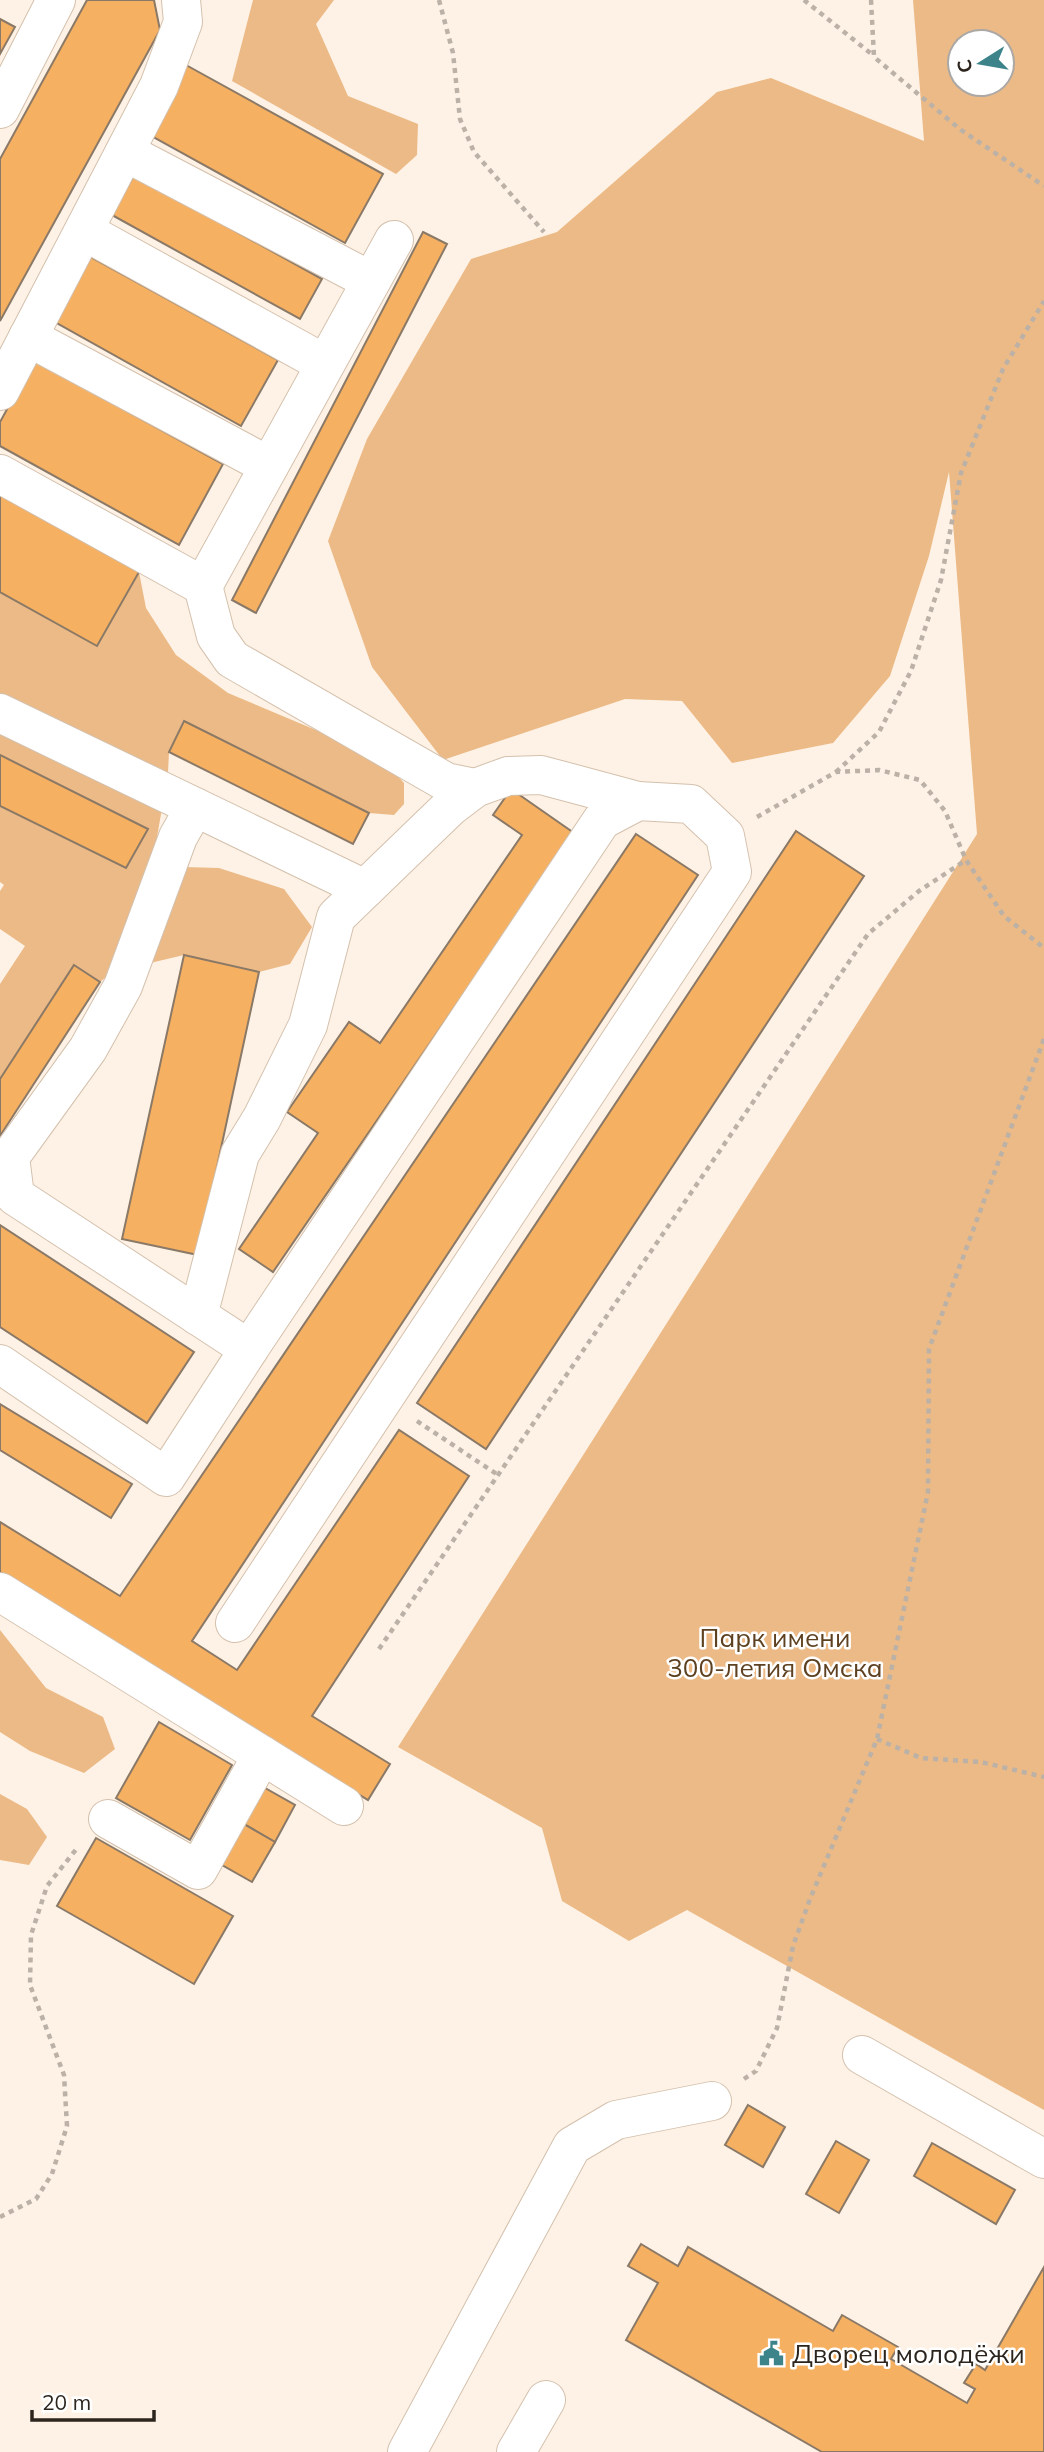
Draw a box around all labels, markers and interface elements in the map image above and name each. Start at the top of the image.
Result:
north arrow [946,28,1016,98]
text: С [951,58,977,75]
park label: Парк имени 300-летия Омска [667,1621,883,1684]
place label: Дворец молодёжи [792,2337,1025,2370]
public building icon: Дворец молодёжи [758,2339,786,2367]
scale bar [32,2378,154,2422]
text: 20 m [42,2389,91,2415]

